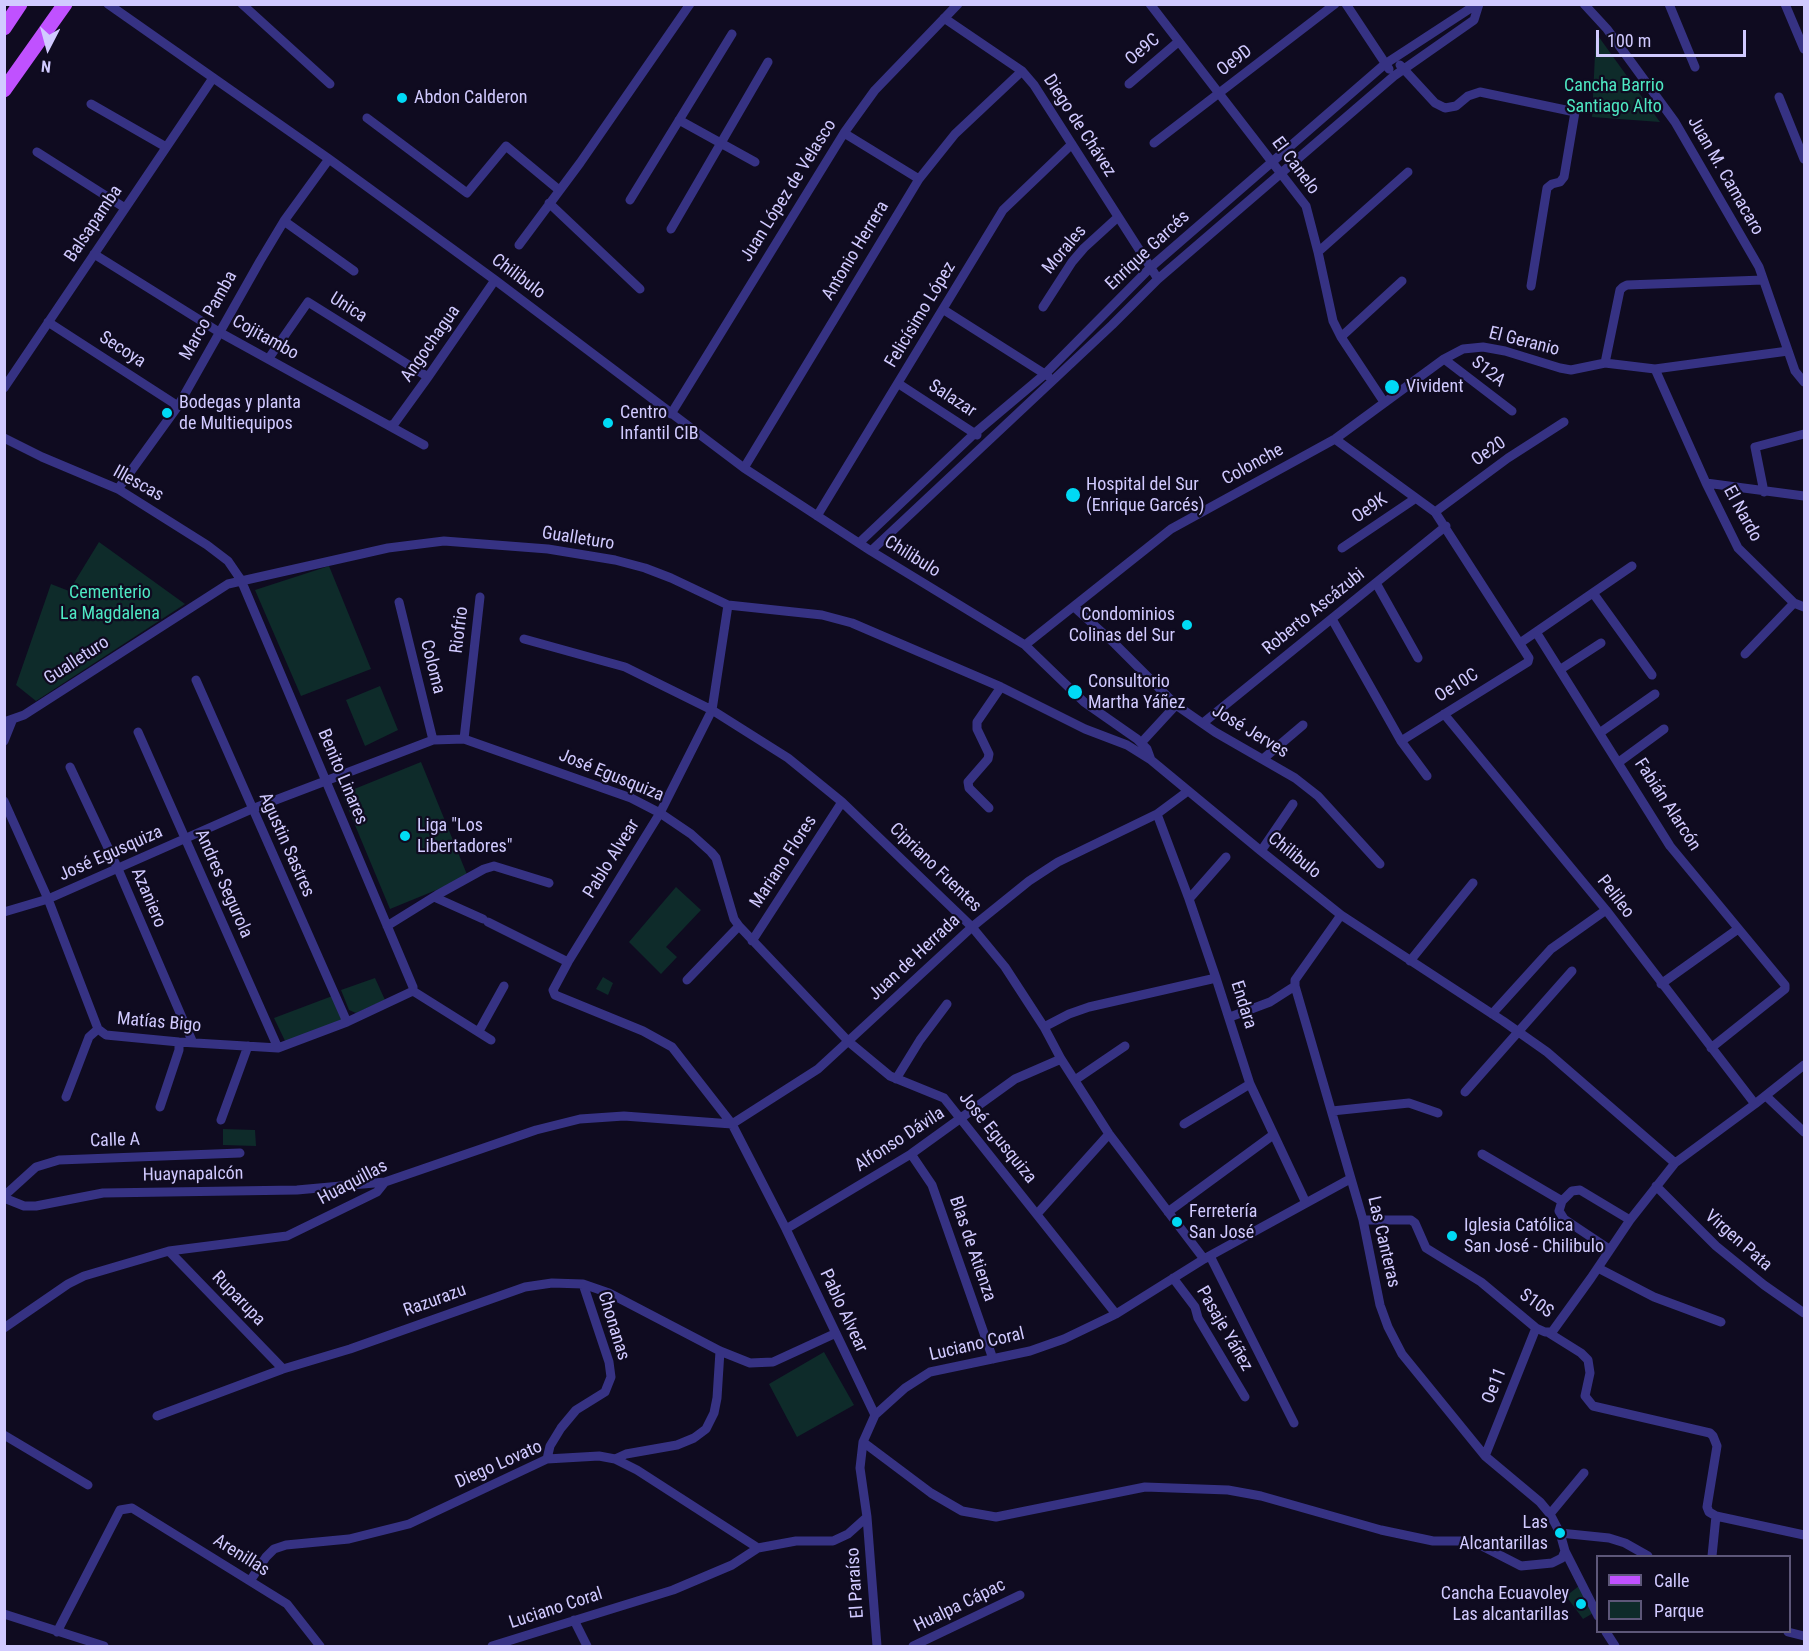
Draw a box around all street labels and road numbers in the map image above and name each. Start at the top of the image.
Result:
street label: Oe9C [1121,29,1165,71]
street label: Oe9D [1213,41,1257,81]
street label: Diego de Chávez [1038,71,1120,181]
street label: Juan M. Camacaro [1682,113,1768,239]
street label: Juan López de Velasco [736,116,842,266]
street label: El Canelo [1266,133,1324,199]
street label: Balsapamba [60,181,128,267]
street label: Antonio Herrera [818,197,894,305]
street label: Enrique Garcés [1101,207,1195,295]
street label: Morales [1038,221,1092,279]
street label: Chilibulo [487,250,549,304]
street label: Felicísimo López [881,258,961,372]
street label: Marco Pamba [176,268,242,364]
street label: Unica [325,288,371,328]
street label: Angochagua [397,301,465,387]
street label: Cojitambo [228,311,302,365]
street label: El Geranio [1486,323,1562,361]
street label: Secoya [95,327,149,373]
street label: S12A [1467,352,1509,392]
street label: Salazar [924,376,980,422]
street label: Oe20 [1468,433,1510,471]
street label: Colonche [1219,439,1287,491]
street label: Illescas [109,461,167,507]
street label: El Nardo [1718,482,1766,546]
street label: Oe9K [1348,489,1392,529]
street label: Gualleturo [540,523,616,555]
street label: Chilibulo [880,531,944,583]
street label: Roberto Ascázubi [1259,564,1369,660]
street label: Riofrio [446,605,474,655]
street label: Gualleturo [40,632,114,690]
street label: Coloma [415,638,449,696]
street label: Oe10C [1431,664,1483,708]
street label: José Jerves [1208,701,1292,763]
street label: Benito Linares [312,726,372,828]
street label: José Egusquiza [555,745,667,807]
street label: Fabián Alarcón [1629,755,1705,855]
street label: Agustin Sastres [253,789,319,901]
street label: Mariano Flores [746,812,822,912]
street label: Pablo Alvear [579,815,645,903]
street label: Cipriano Fuentes [884,819,986,917]
street label: José Egusquiza [56,821,166,887]
street label: Andres Segurola [189,826,257,942]
street label: Chilibulo [1263,828,1325,884]
street label: Azaniero [126,865,170,931]
street label: Pelileo [1592,871,1638,923]
street label: Juan de Herrada [865,910,965,1006]
street label: Endara [1225,978,1261,1032]
street label: Matías Bigo [116,1009,202,1037]
street label: José Egusquiza [954,1088,1040,1188]
street label: Alfonso Dávila [851,1103,949,1177]
street label: Calle A [90,1129,140,1153]
street label: Huaquillas [315,1156,391,1210]
street label: Huaynapalcón [142,1163,244,1187]
street label: Blas de Atienza [944,1194,1000,1304]
street label: Las Canteras [1362,1194,1404,1290]
street label: Virgen Pata [1700,1206,1776,1276]
street label: Pablo Alvear [814,1266,872,1356]
street label: Ruparupa [207,1267,269,1331]
street label: Razurazu [401,1280,469,1322]
street label: Pasaje Yáñez [1191,1283,1257,1375]
street label: S10S [1515,1285,1557,1323]
street label: Chonanas [592,1289,634,1363]
street label: Luciano Coral [927,1324,1027,1366]
street label: Oe11 [1478,1365,1512,1407]
street label: Diego Lovato [452,1436,546,1494]
street label: Arenillas [209,1530,273,1582]
street label: El Paraíso [843,1547,869,1619]
street label: Hualpa Cápac [911,1575,1009,1637]
street label: Luciano Coral [507,1584,605,1634]

